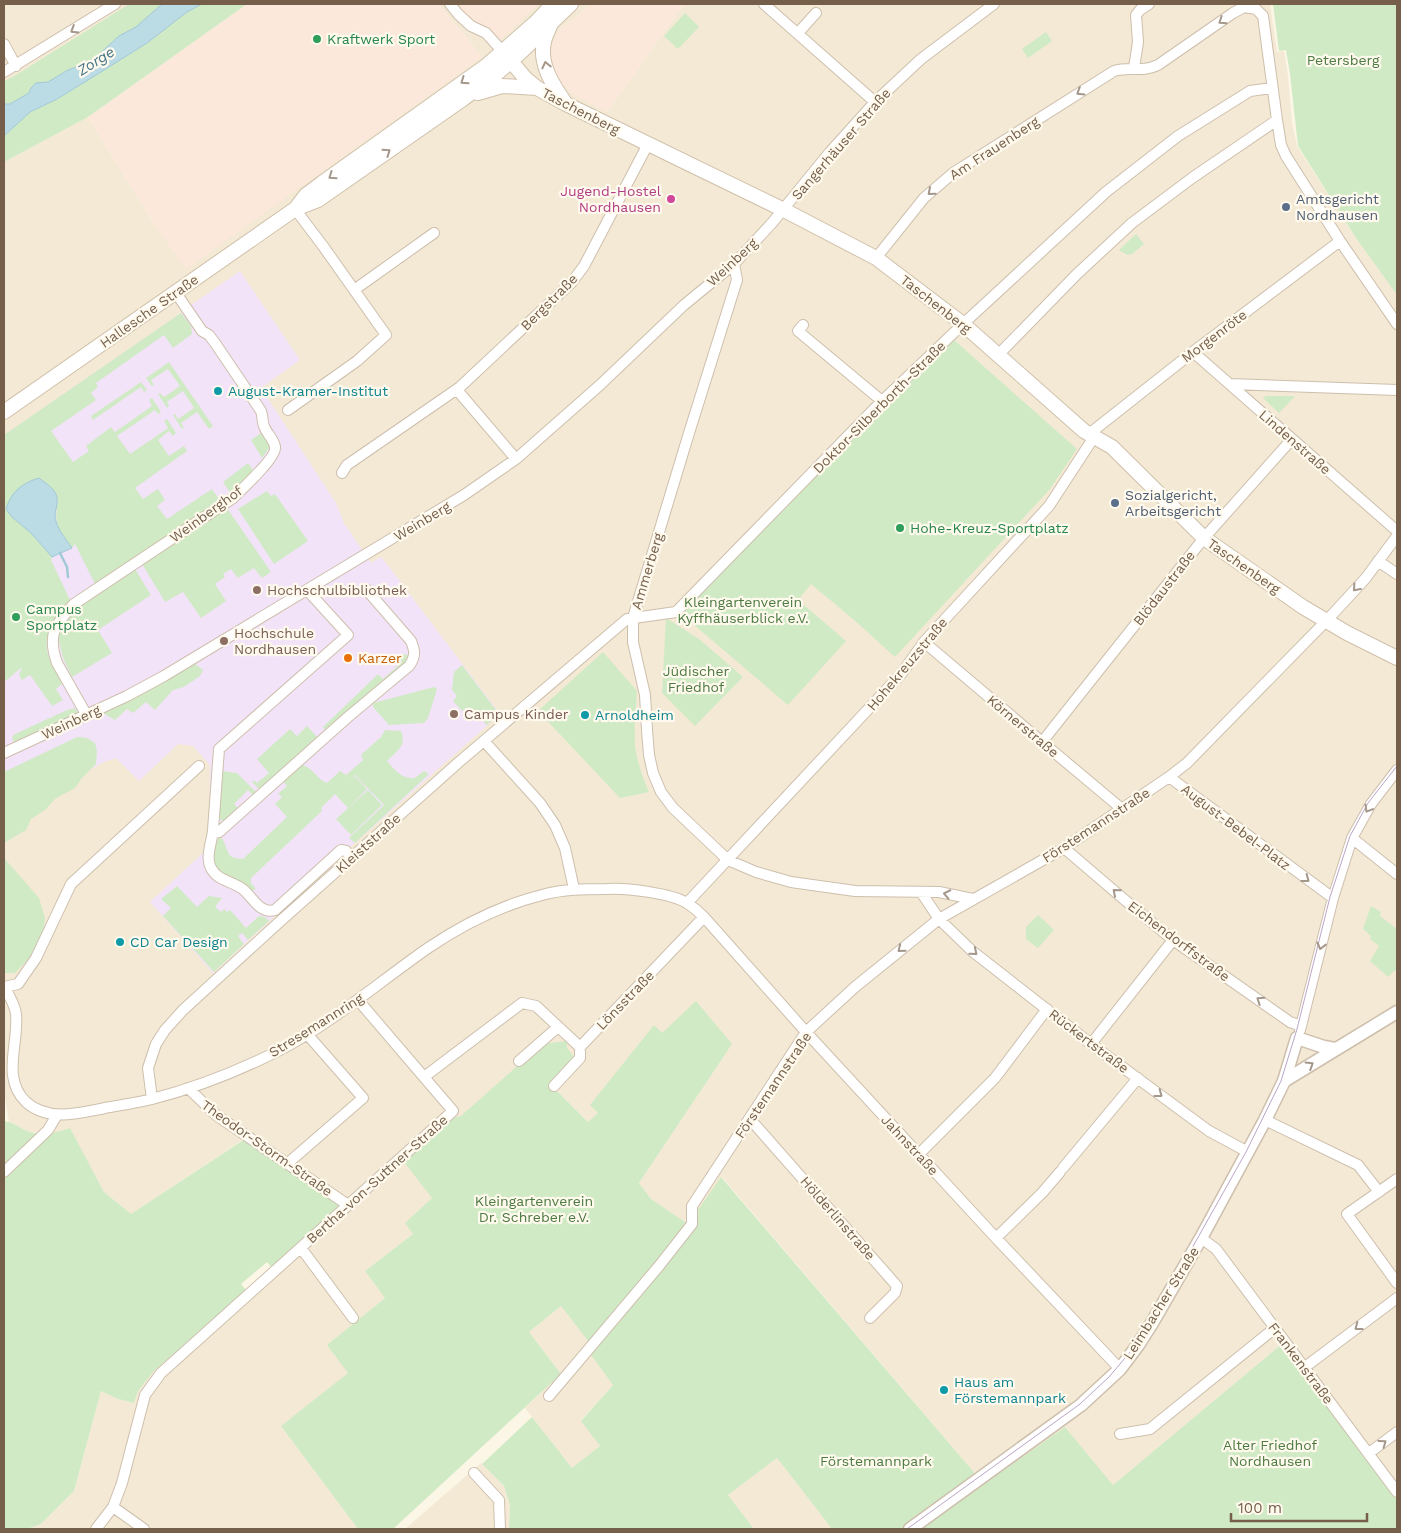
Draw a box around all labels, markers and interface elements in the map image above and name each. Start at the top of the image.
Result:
one-way arrow [1218,15,1228,24]
one-way arrow [70,23,79,33]
place label: Kraftwerk Sport [327,31,435,47]
marker: Kraftwerk Sport [311,33,323,45]
water label: Zorge [73,43,118,80]
park label: Petersberg [1307,52,1380,68]
one-way arrow [541,61,552,70]
one-way arrow [461,76,470,84]
street label: Taschenberg [539,85,623,138]
street label: Sangerhäuser Straße [788,85,894,203]
one-way arrow [1077,86,1086,96]
street label: Am Frauenberg [946,113,1042,183]
one-way arrow [381,149,391,158]
one-way arrow [328,170,338,179]
place label: Jugend-Hostel Nordhausen [560,183,662,215]
one-way arrow [928,186,937,195]
place label: Amtsgericht Nordhausen [1296,191,1379,223]
marker: Jugend-Hostel Nordhausen [665,193,677,205]
marker: Amtsgericht Nordhausen [1280,201,1292,213]
street label: Weinberg [703,234,761,289]
street label: Bergstraße [517,270,581,334]
street label: Hallesche Straße [97,271,201,351]
street label: Taschenberg [897,271,975,337]
street label: Morgenröte [1178,306,1250,366]
street label: Doktor-Silberborth-Straße [810,338,948,476]
place label: August-Kramer-Institut [228,383,388,399]
marker: August-Kramer-Institut [212,385,224,397]
street label: Lindenstraße [1256,407,1334,477]
street label: Weinberghof [167,482,246,546]
place label: Sozialgericht, Arbeitsgericht [1125,487,1221,519]
marker: Sozialgericht, Arbeitsgericht [1109,497,1121,509]
street label: Weinberg [391,498,454,544]
place label: Hohe-Kreuz-Sportplatz [910,520,1069,536]
marker: Hohe-Kreuz-Sportplatz [894,522,906,534]
street label: Ammerberg [628,530,666,611]
street label: Taschenberg [1204,535,1284,597]
street label: Blödaustraße [1130,547,1198,629]
place label: Hochschulbibliothek [267,582,407,598]
one-way arrow [1353,583,1362,592]
marker: Hochschulbibliothek [251,584,263,596]
park label: Kleingartenverein Kyffhäuserblick e.V. [677,594,809,626]
place label: Campus Sportplatz [26,601,97,633]
marker: Campus Sportplatz [10,611,22,623]
street label: Hohekreuzstraße [863,614,951,714]
place label: Hochschule Nordhausen [234,625,316,657]
marker: Hochschule Nordhausen [218,635,230,647]
place label: Karzer [358,650,402,666]
marker: Karzer [342,652,354,664]
park label: Jüdischer Friedhof [663,663,730,695]
street label: Körnerstraße [984,691,1062,761]
street label: Weinberg [39,701,103,743]
place label: Campus Kinder [464,706,569,722]
place label: Arnoldheim [595,707,674,723]
marker: Campus Kinder [448,708,460,720]
marker: Arnoldheim [579,709,591,721]
street label: August-Bebel-Platz [1178,781,1294,873]
street label: Förstemannstraße [1039,784,1153,866]
one-way arrow [1365,804,1375,813]
street label: Kleiststraße [332,810,404,876]
one-way arrow [1300,874,1309,882]
one-way arrow [943,889,952,900]
one-way arrow [1112,889,1121,898]
street label: Eichendorffstraße [1125,898,1233,984]
place label: CD Car Design [130,934,228,950]
marker: CD Car Design [114,936,126,948]
one-way arrow [1316,941,1327,950]
one-way arrow [898,944,907,952]
one-way arrow [969,946,978,955]
street label: Lönsstraße [593,967,657,1033]
street label: Stresemannring [266,989,367,1060]
one-way arrow [1256,997,1265,1006]
street label: Rückertstraße [1046,1006,1132,1076]
street label: Förstemannstraße [731,1029,815,1141]
one-way arrow [1304,1062,1313,1072]
one-way arrow [1153,1088,1162,1096]
street label: Theodor-Storm-Straße [198,1097,336,1199]
street label: Bertha-von-Suttner-Straße [303,1111,451,1247]
street label: Jahnstraße [878,1112,942,1178]
street label: Hölderlinstraße [797,1173,879,1263]
park label: Kleingartenverein Dr. Schreber e.V. [475,1193,593,1225]
street label: Leimbacher Straße [1120,1244,1202,1362]
street label: Frankenstraße [1265,1319,1337,1407]
one-way arrow [1354,1321,1364,1330]
place label: Haus am Förstemannpark [954,1374,1066,1406]
marker: Haus am Förstemannpark [938,1384,950,1396]
park label: Alter Friedhof Nordhausen [1223,1437,1318,1469]
one-way arrow [1377,1440,1387,1449]
park label: Förstemannpark [820,1453,932,1469]
scale bar [1231,1490,1367,1522]
text: 100 m [1238,1499,1282,1517]

